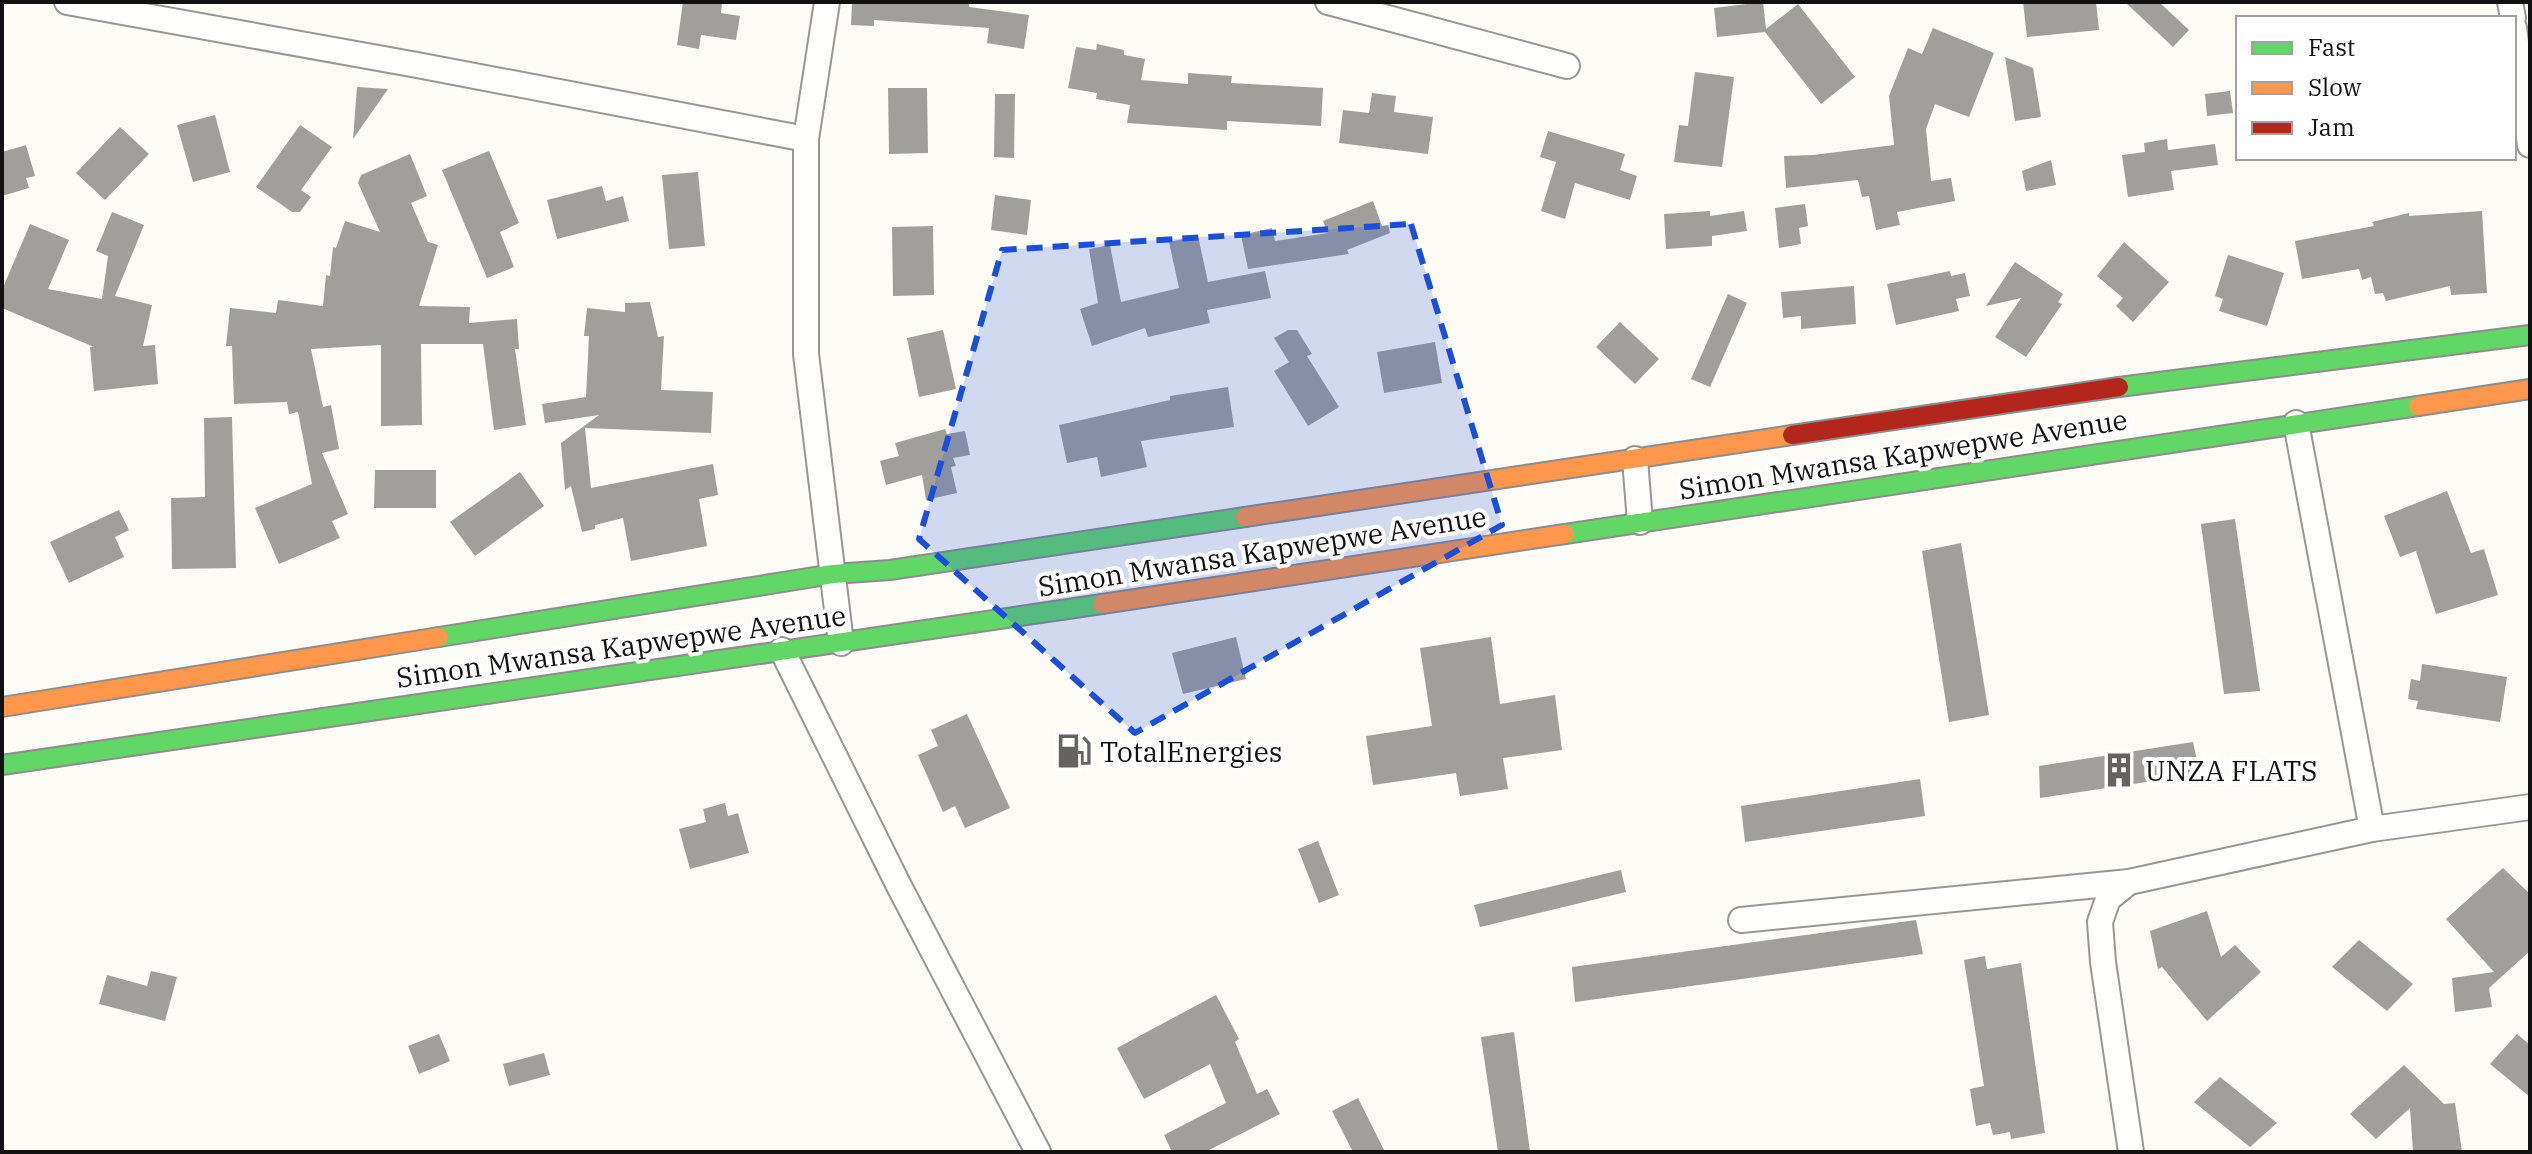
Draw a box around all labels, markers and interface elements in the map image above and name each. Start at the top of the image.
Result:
legend [2236,16,2516,160]
text: Fast [2308,31,2355,63]
text: Slow [2308,71,2362,103]
text: Jam [2308,111,2355,143]
street label: Simon Mwansa Kapwepwe Avenue [1676,400,2130,508]
street label: Simon Mwansa Kapwepwe Avenue [1035,497,1489,605]
street label: Simon Mwansa Kapwepwe Avenue [394,596,848,696]
fuel station icon: TotalEnergies [1055,732,1093,770]
place label: TotalEnergies [1100,733,1282,770]
building icon: UNZA FLATS [2100,751,2138,789]
place label: UNZA FLATS [2145,752,2318,789]

